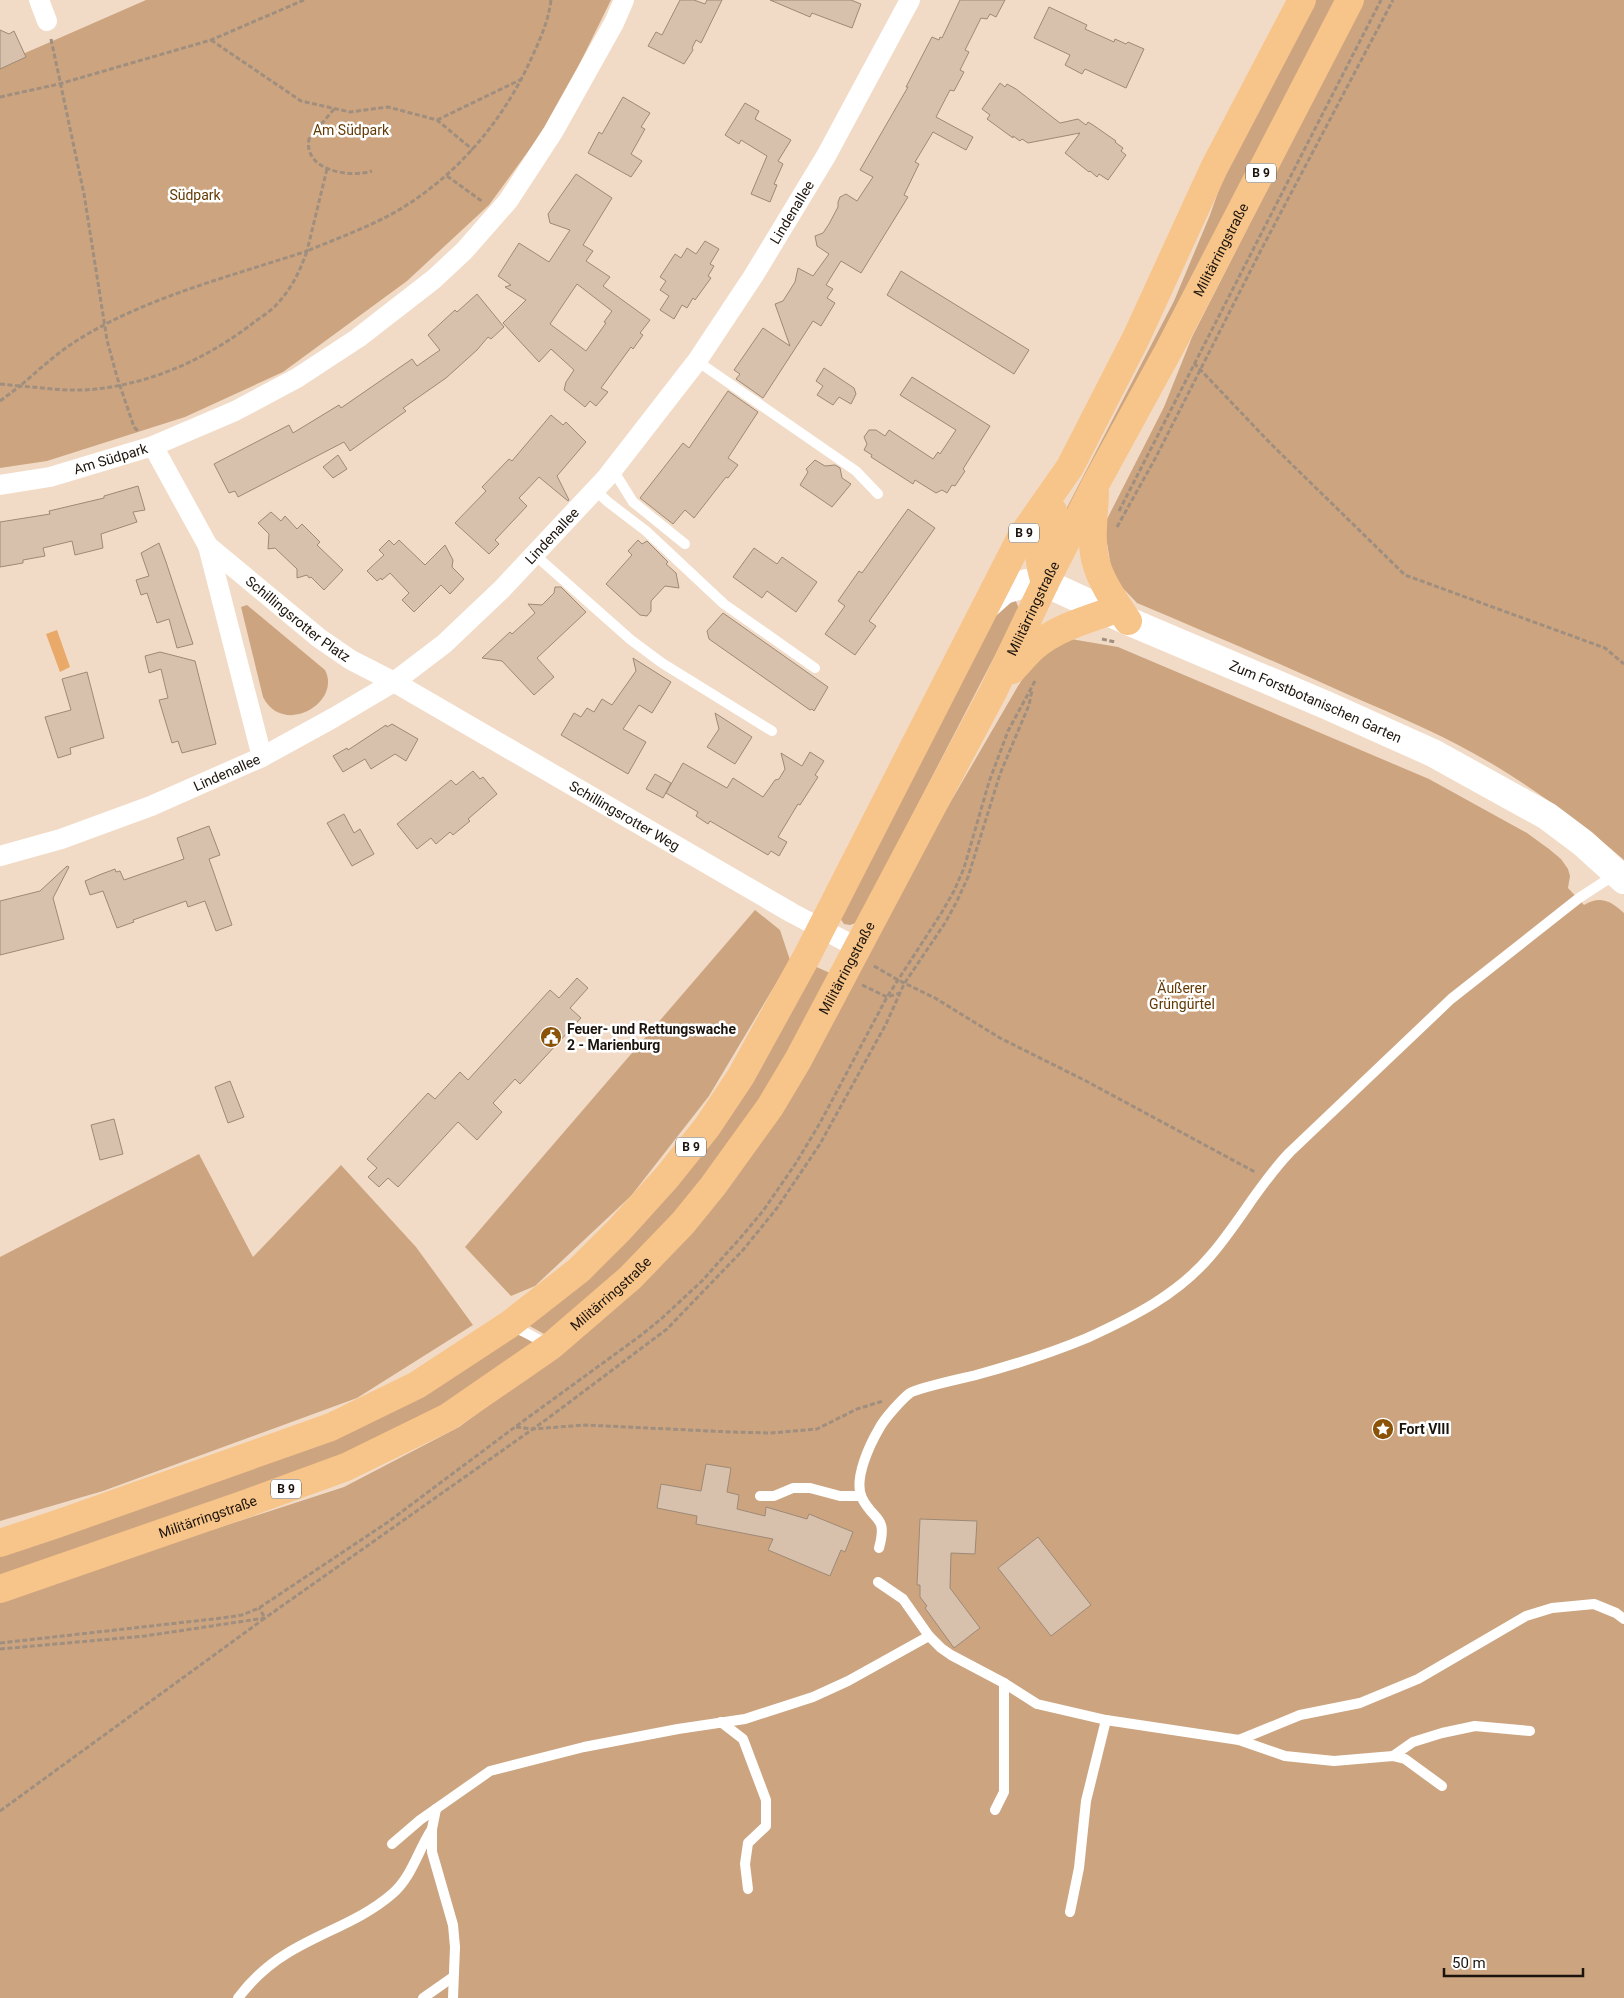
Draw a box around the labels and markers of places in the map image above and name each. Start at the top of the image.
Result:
place label: Feuer- und Rettungswache 2 - Marienburg [567,1021,736,1053]
public building icon: Feuer- und Rettungswache 2 - Marienburg [539,1025,563,1049]
place icon: Fort VIII [1371,1417,1395,1441]
place label: Fort VIII [1399,1421,1450,1437]

